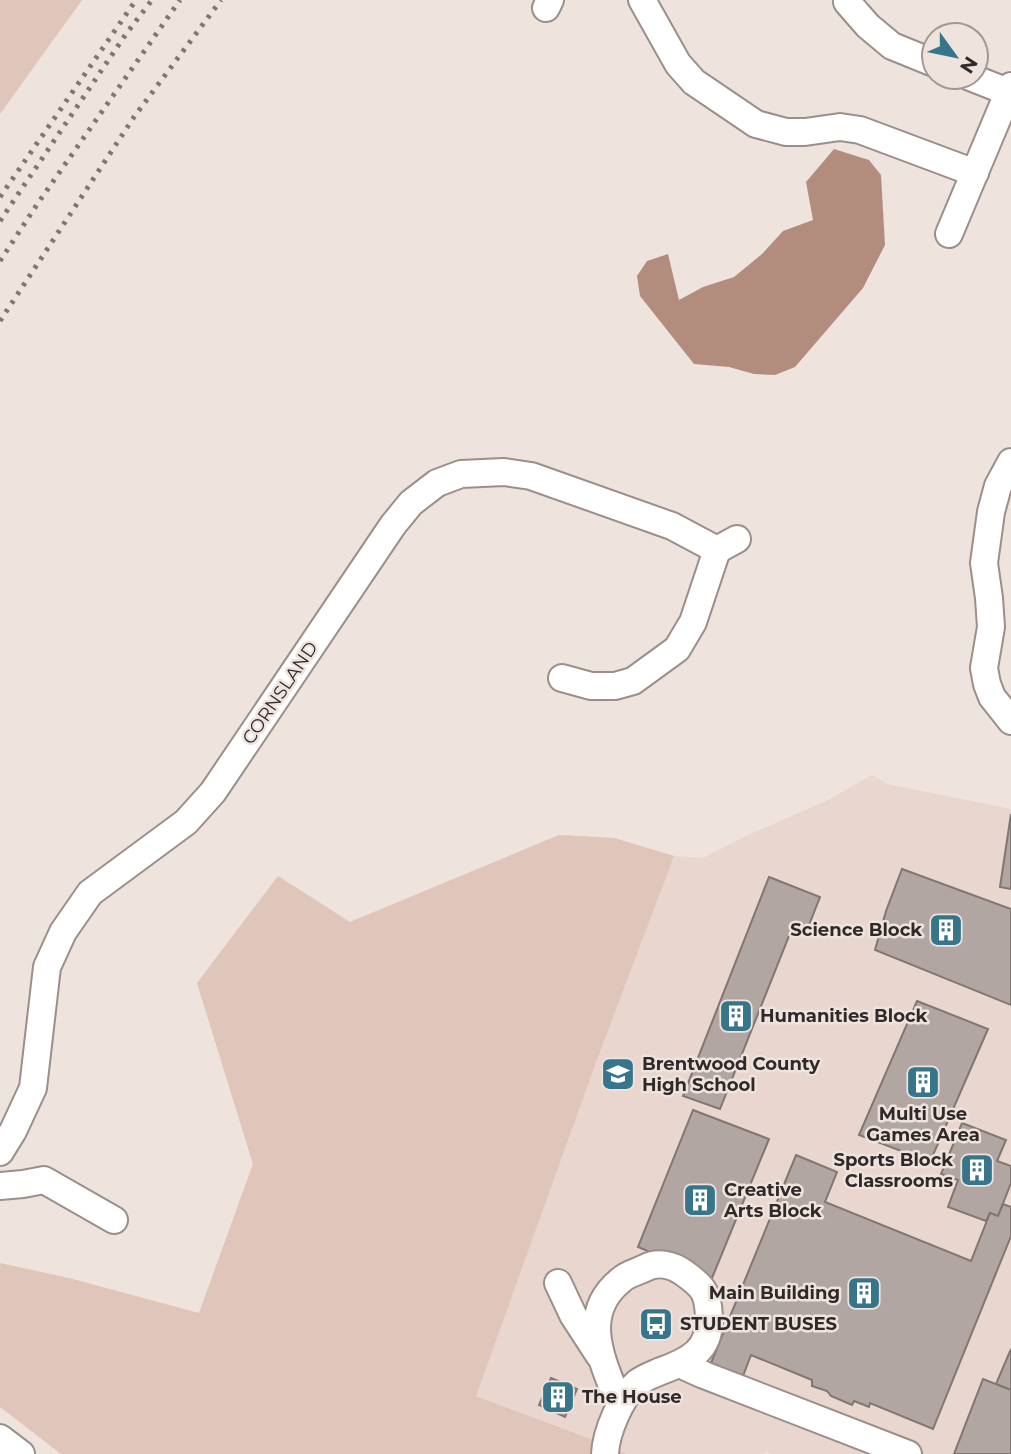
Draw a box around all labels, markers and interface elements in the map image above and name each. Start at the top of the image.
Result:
north arrow [920,21,990,91]
text: N [955,52,983,78]
street label: CORNSLAND [238,638,322,748]
building icon: Science Block [927,911,965,949]
place label: Science Block [790,919,922,941]
building icon: Humanities Block [717,997,755,1035]
place label: Humanities Block [760,1005,928,1027]
place label: Brentwood County High School [642,1053,820,1096]
school or university icon: Brentwood County High School [599,1055,637,1093]
building icon: Multi Use Games Area [904,1063,942,1101]
place label: Multi Use Games Area [866,1103,980,1146]
place label: Sports Block Classrooms [833,1149,953,1192]
building icon: Sports Block Classrooms [958,1151,996,1189]
place label: Creative Arts Block [723,1179,822,1222]
building icon: Creative Arts Block [681,1181,719,1219]
building icon: Main Building [845,1274,883,1312]
place label: Main Building [709,1282,840,1304]
bus stop icon: STUDENT BUSES [637,1305,675,1343]
place label: STUDENT BUSES [680,1313,837,1335]
building icon: The House [539,1378,577,1416]
place label: The House [582,1386,682,1408]

